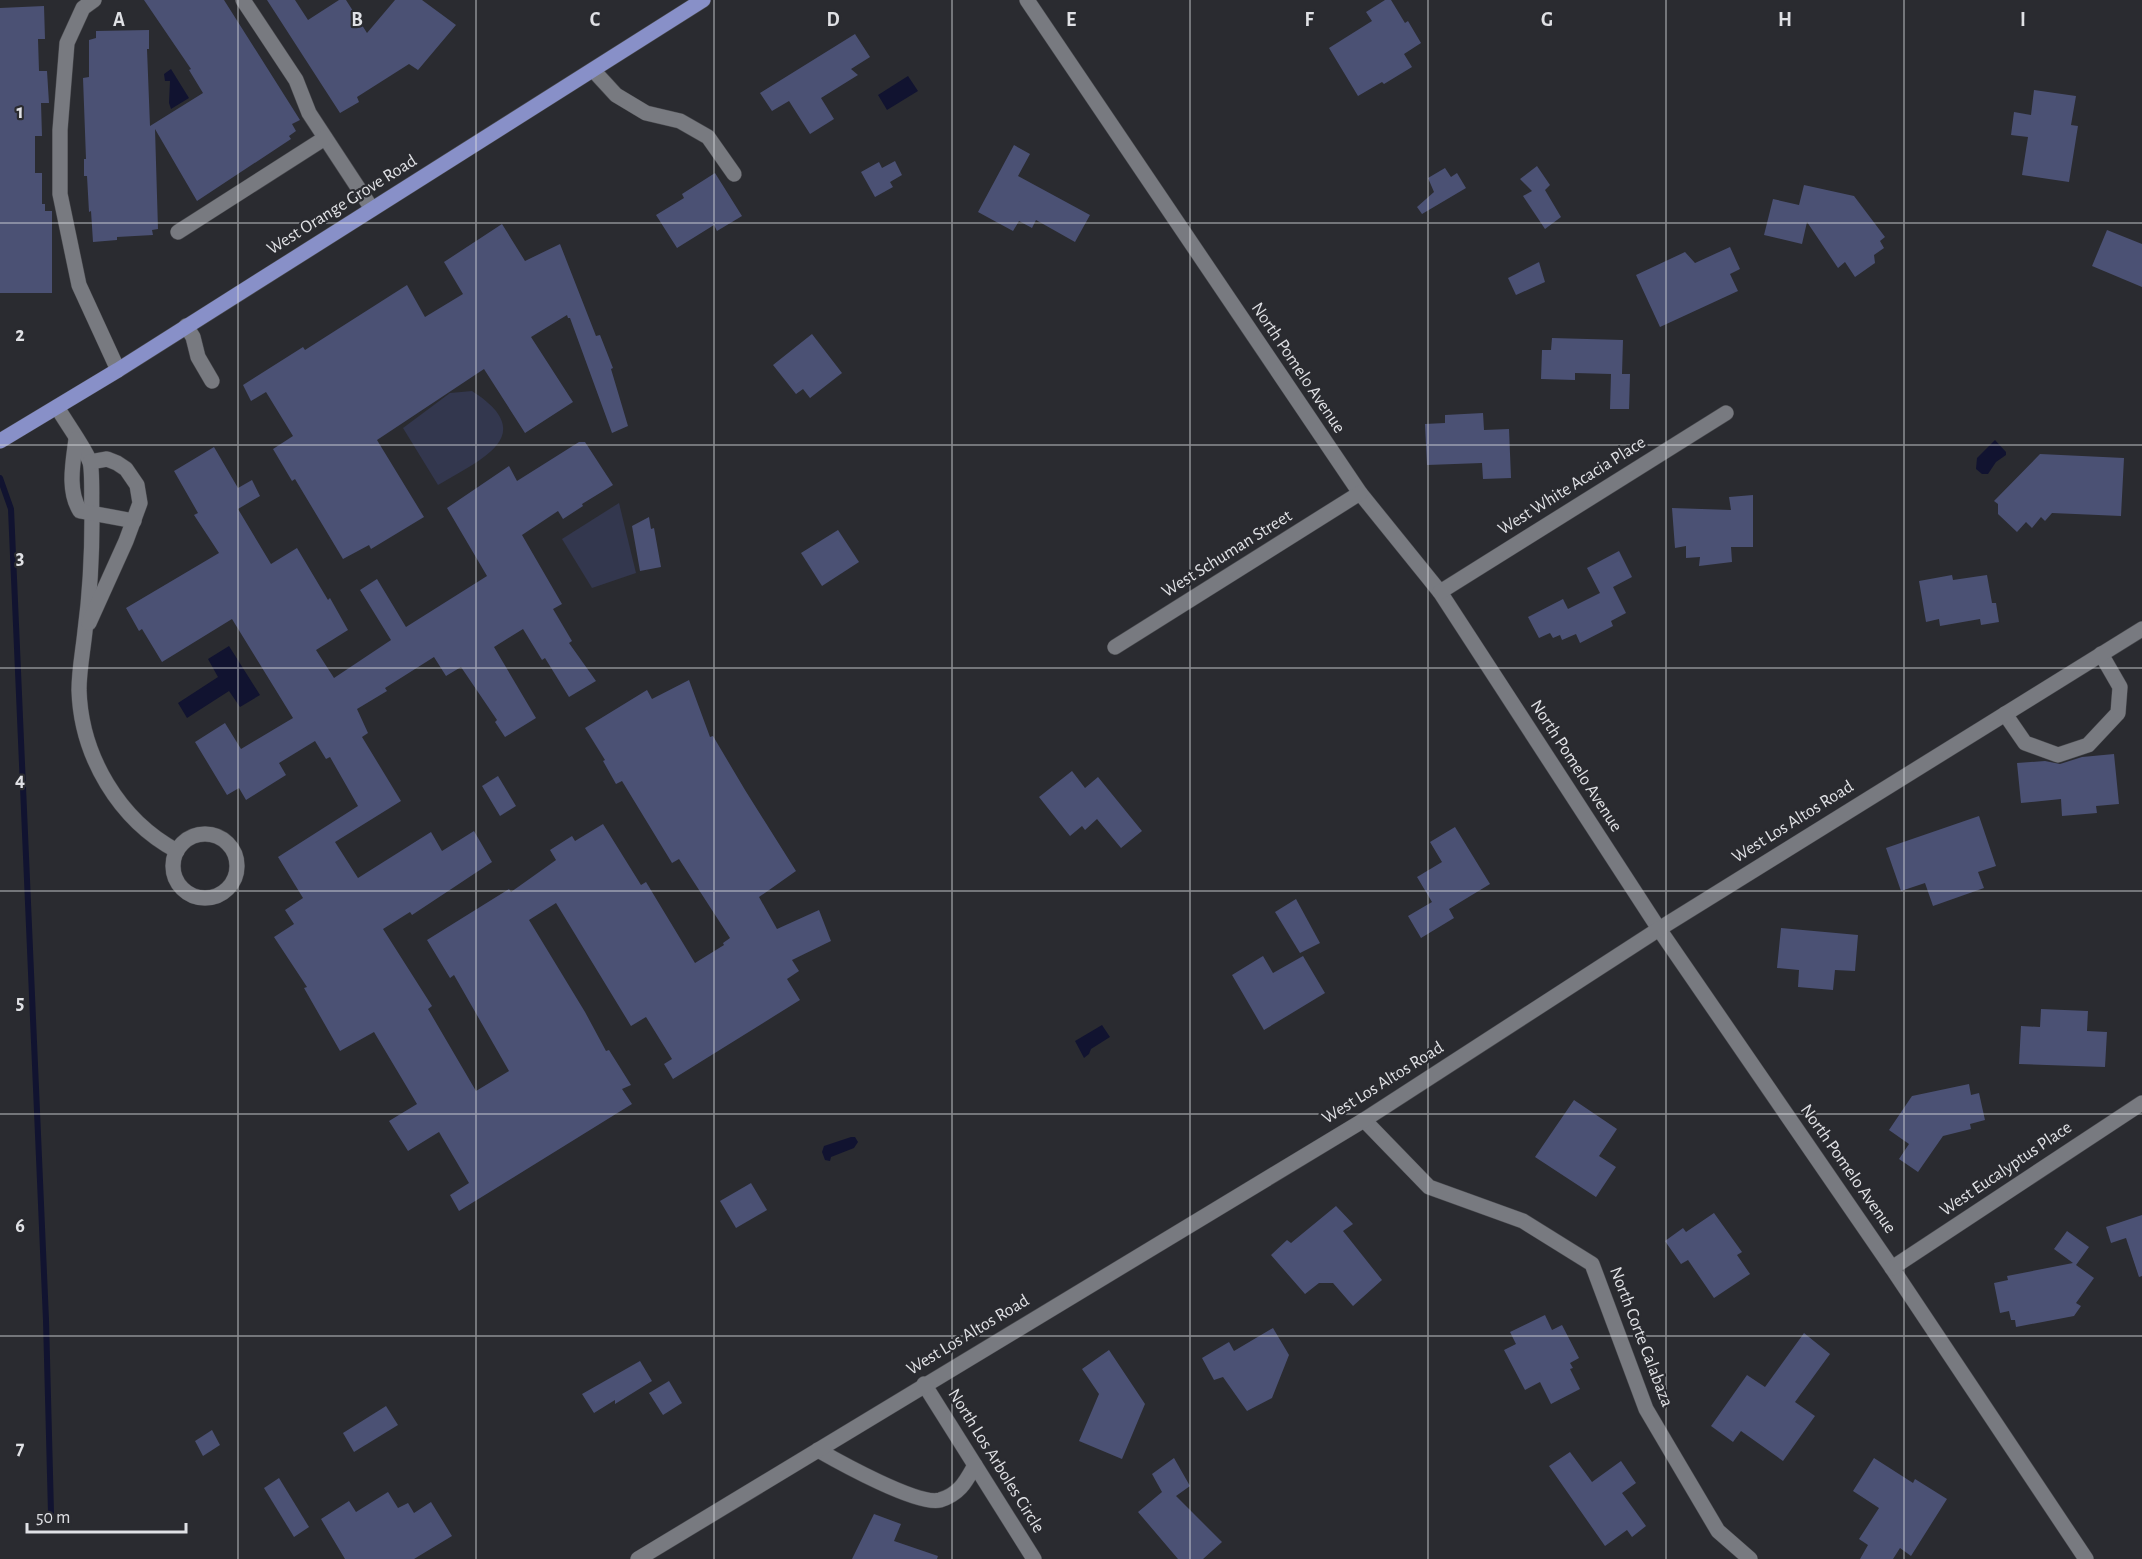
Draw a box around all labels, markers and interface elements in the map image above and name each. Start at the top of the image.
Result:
text: A [113,10,125,30]
text: B [351,10,363,30]
text: C [590,10,601,30]
text: D [826,10,840,30]
text: E [1066,10,1076,30]
text: F [1304,10,1314,30]
text: G [1541,10,1553,30]
text: H [1778,10,1792,30]
text: I [2020,10,2026,30]
text: 1 [16,102,24,122]
street label: West Orange Grove Road [264,152,420,258]
street label: North Pomelo Avenue [1248,299,1348,437]
text: 2 [15,325,25,345]
street label: West White Acacia Place [1495,433,1649,539]
street label: West Schuman Street [1159,507,1295,601]
text: 3 [16,548,24,568]
street label: North Pomelo Avenue [1527,697,1625,835]
text: 4 [15,770,25,790]
street label: West Los Altos Road [1729,777,1857,867]
text: 5 [16,993,24,1013]
street label: West Los Altos Road [1319,1038,1447,1128]
street label: North Pomelo Avenue [1797,1101,1899,1237]
street label: West Eucalyptus Place [1937,1118,2075,1220]
text: 6 [15,1216,25,1236]
street label: North Corte Calabaza [1606,1264,1676,1410]
street label: West Los Altos Road [904,1291,1032,1379]
street label: North Los Arboles Circle [944,1386,1048,1536]
text: 7 [16,1438,25,1458]
scale bar [27,1496,186,1534]
text: 50 m [36,1509,70,1527]

